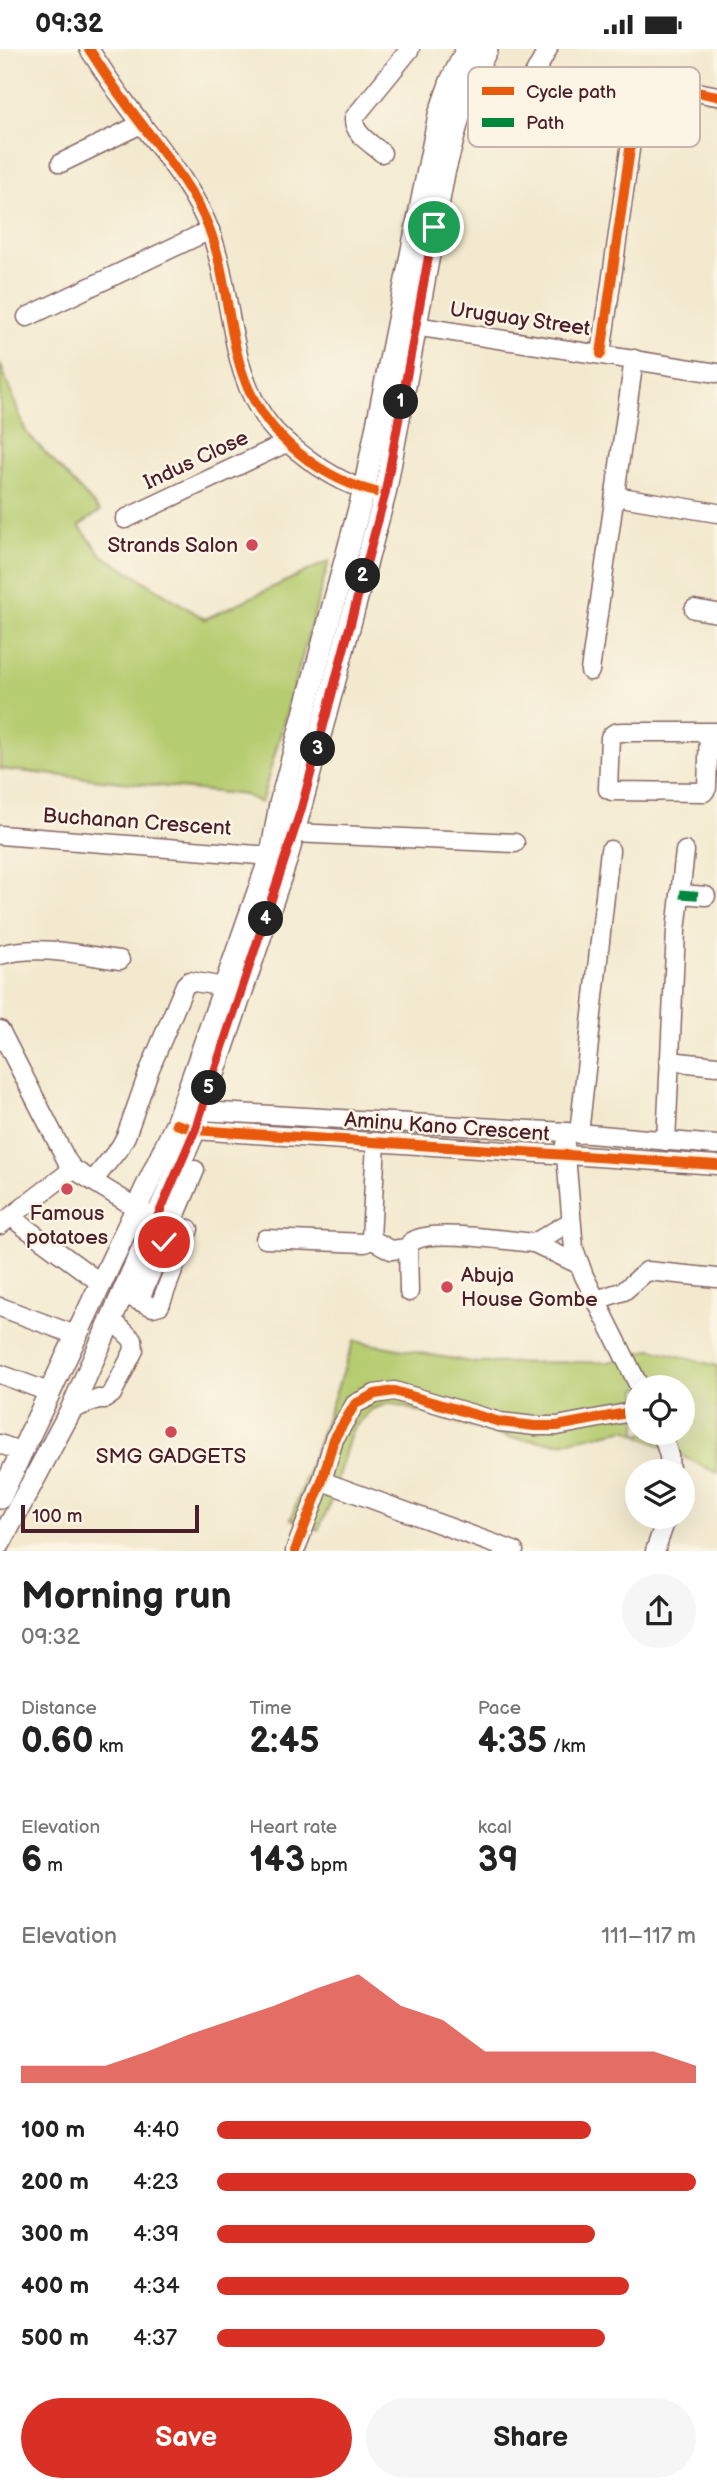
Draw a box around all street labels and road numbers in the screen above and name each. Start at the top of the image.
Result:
street label: Uruguay Street [448,297,592,341]
street label: Indus Close [140,425,252,495]
street label: Buchanan Crescent [42,803,233,841]
street label: Aminu Kano Crescent [344,1107,551,1147]

